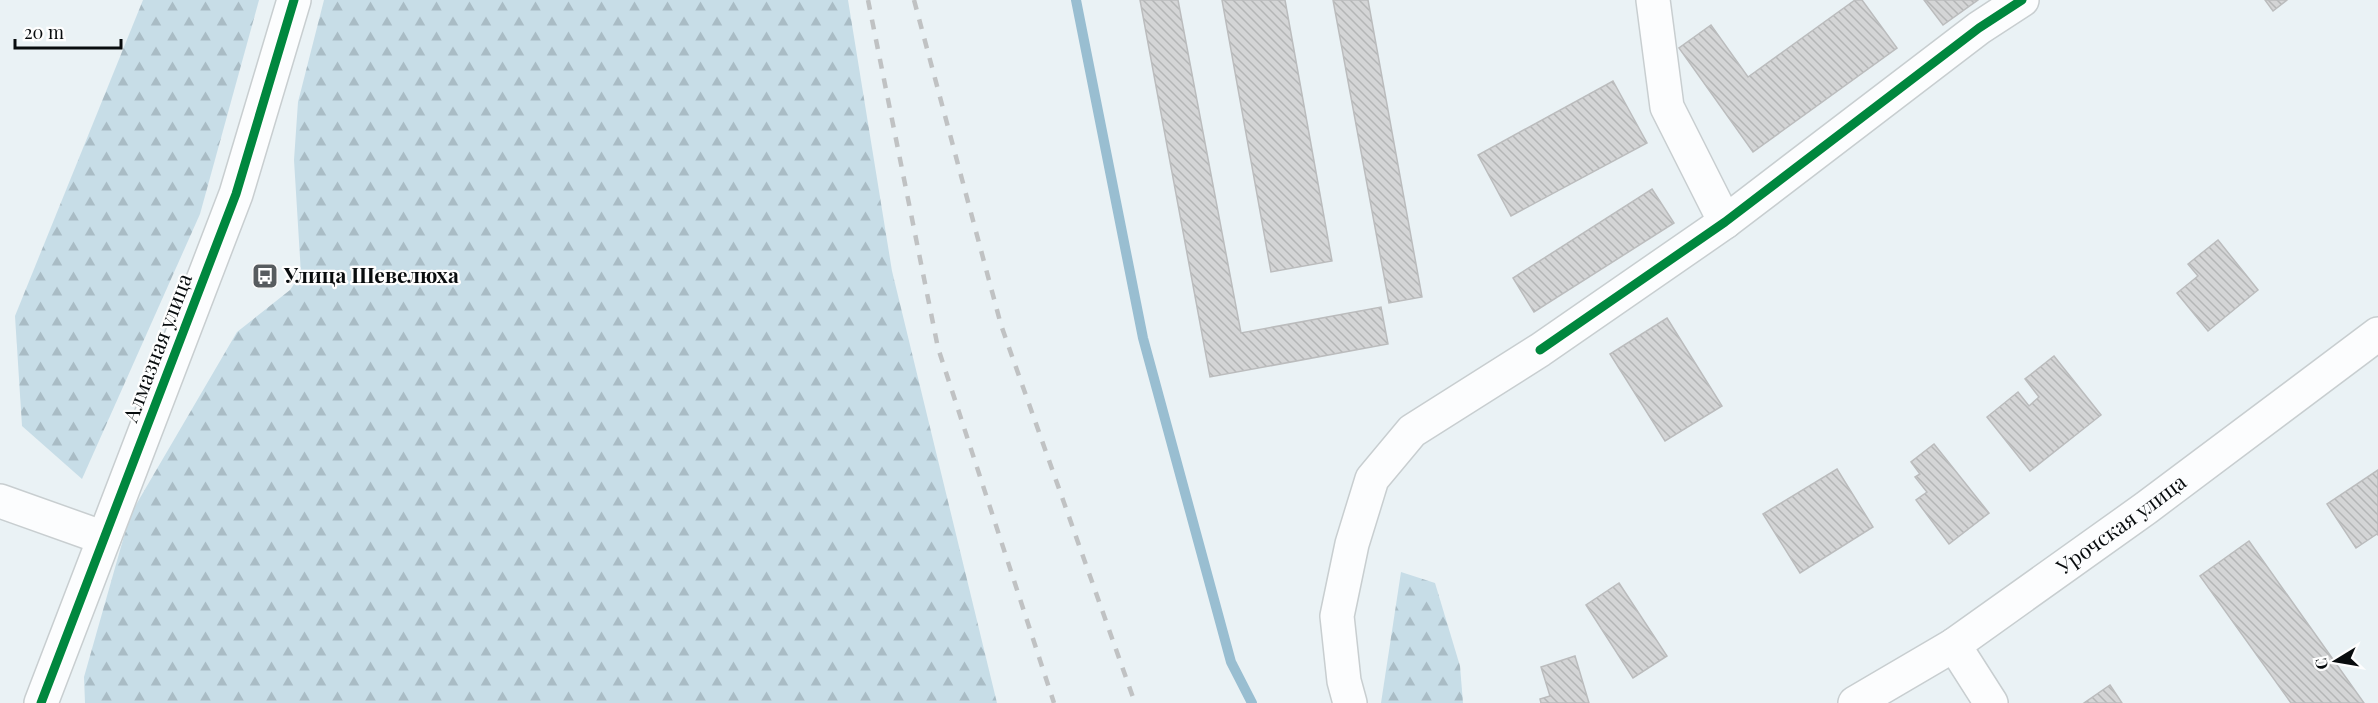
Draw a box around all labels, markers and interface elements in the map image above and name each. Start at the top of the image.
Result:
scale bar [15,12,122,50]
text: 20 m [24,20,64,44]
place label: Улица Шевелюха [283,260,459,288]
bus stop icon: Улица Шевелюха [250,261,280,291]
street label: Алмазная улица [115,269,197,426]
street label: Урочская улица [2049,467,2191,580]
north arrow [2306,631,2366,691]
text: С [2309,656,2332,671]

